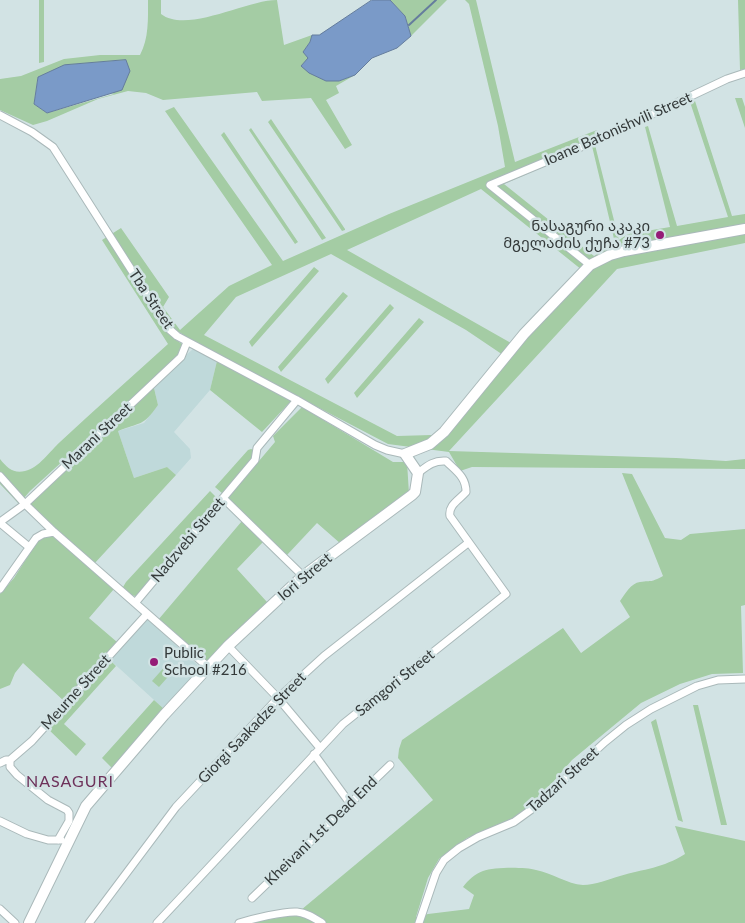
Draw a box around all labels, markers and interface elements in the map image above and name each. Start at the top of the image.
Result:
street label: Ioane Batonishvili Street [542,88,694,170]
place label: ნასაგური აკაკი მგელაძის ქუჩა #73 [503,217,650,252]
marker: ნასაგური აკაკი მგელაძის ქუჩა #73 [654,229,666,241]
street label: Tba Street [125,266,177,332]
street label: Marani Street [58,399,136,473]
street label: Nadzvebi Street [147,494,229,586]
street label: Iori Street [274,549,336,605]
place label: Public School #216 [164,644,247,679]
street label: Samgori Street [352,646,438,720]
street label: Meurne Street [38,651,114,733]
marker: Public School #216 [148,656,160,668]
street label: Giorgi Saakadze Street [194,669,310,787]
street label: Tadzari Street [524,743,602,817]
district label: NASAGURI [25,772,115,792]
street label: Kheivani 1st Dead End [261,773,381,889]

